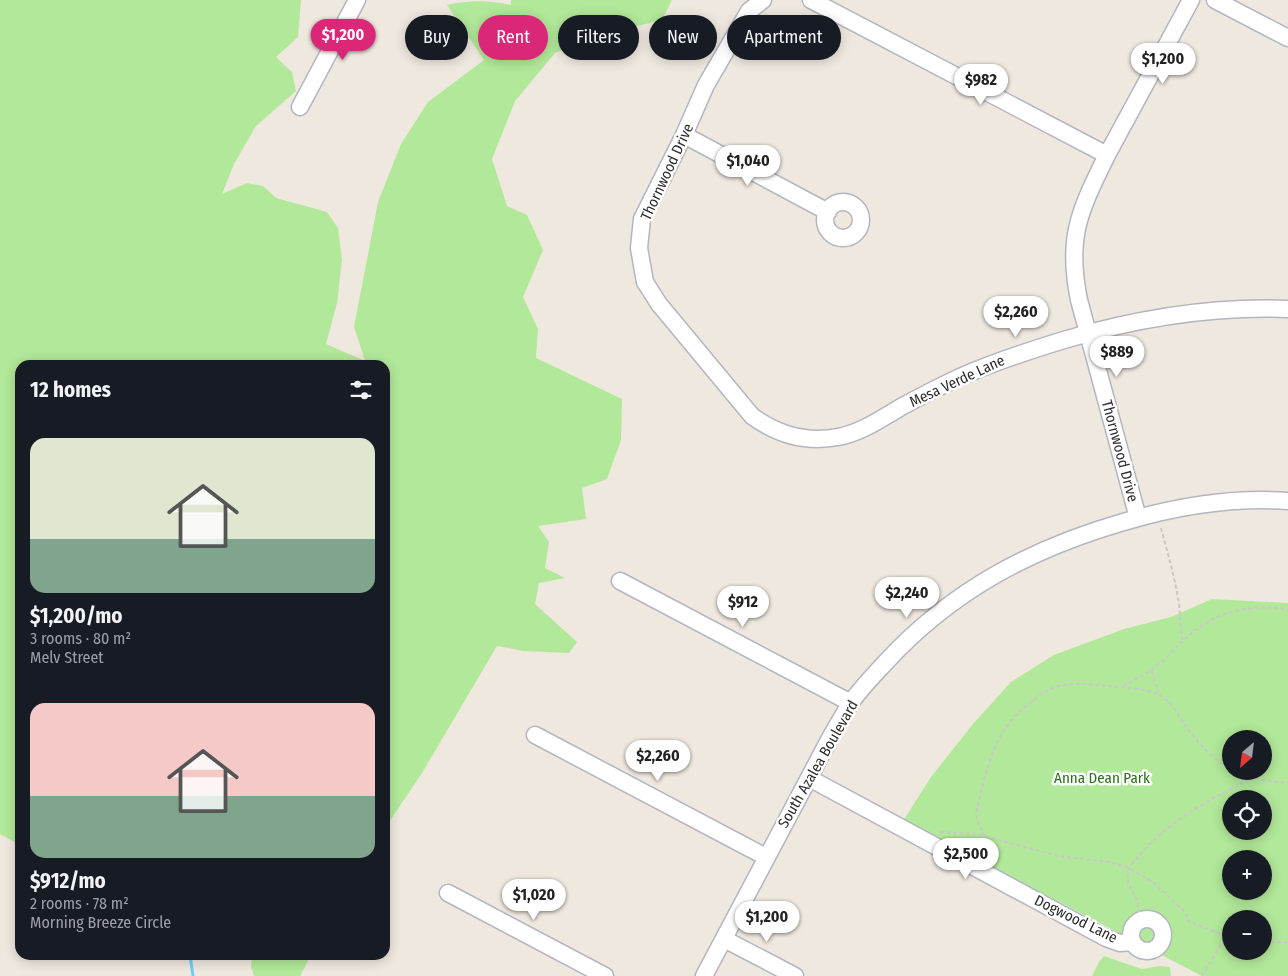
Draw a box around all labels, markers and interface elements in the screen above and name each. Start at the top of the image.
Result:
chip: Buy [405,15,468,60]
chip: Rent [478,15,548,60]
chip: Filters [558,15,639,60]
chip: New [649,15,717,60]
chip: Apartment [727,15,841,60]
pin: $1,200 [302,18,384,61]
text: $1,200 [322,25,364,44]
pin: $1,200 [1122,42,1204,85]
text: $1,200 [1142,49,1184,68]
pin: $982 [951,64,1011,106]
text: $982 [965,70,997,89]
street label: Thornwood Drive [637,121,697,223]
pin: $1,040 [707,144,789,187]
text: $1,040 [726,151,770,170]
pin: $2,260 [975,296,1057,338]
text: $2,260 [994,302,1038,321]
pin: $889 [1087,336,1147,378]
text: $889 [1101,342,1133,361]
street label: Mesa Verde Lane [907,351,1007,411]
icon: filters [347,376,375,404]
text: 12 homes [30,377,111,403]
street label: Thornwood Drive [1098,398,1142,504]
icon: home [158,471,248,561]
pin: $2,240 [866,576,948,619]
text: $2,240 [886,583,928,602]
pin: $912 [713,586,773,628]
text: $912 [728,592,758,611]
text: $1,200/mo [30,603,122,629]
text: 3 rooms · 80 m² [30,629,131,648]
text: Melv Street [30,648,104,667]
street label: South Azalea Boulevard [774,697,862,831]
north arrow [1222,730,1272,780]
map controls [1222,730,1272,960]
icon: home [158,736,248,826]
pin: $2,260 [617,740,699,782]
text: $2,260 [636,746,680,765]
park label: Anna Dean Park [1054,769,1150,787]
button: locate [1222,790,1272,840]
pin: $2,500 [925,838,1007,880]
text: $2,500 [944,844,988,863]
button: + [1222,850,1272,900]
text: $912/mo [30,868,106,894]
pin: $1,020 [493,878,575,921]
text: $1,020 [513,885,555,904]
street label: Dogwood Lane [1032,891,1120,947]
text: 2 rooms · 78 m² [30,894,129,913]
pin: $1,200 [726,900,808,943]
text: $1,200 [746,907,788,926]
button: − [1222,910,1272,960]
text: Morning Breeze Circle [30,913,171,932]

